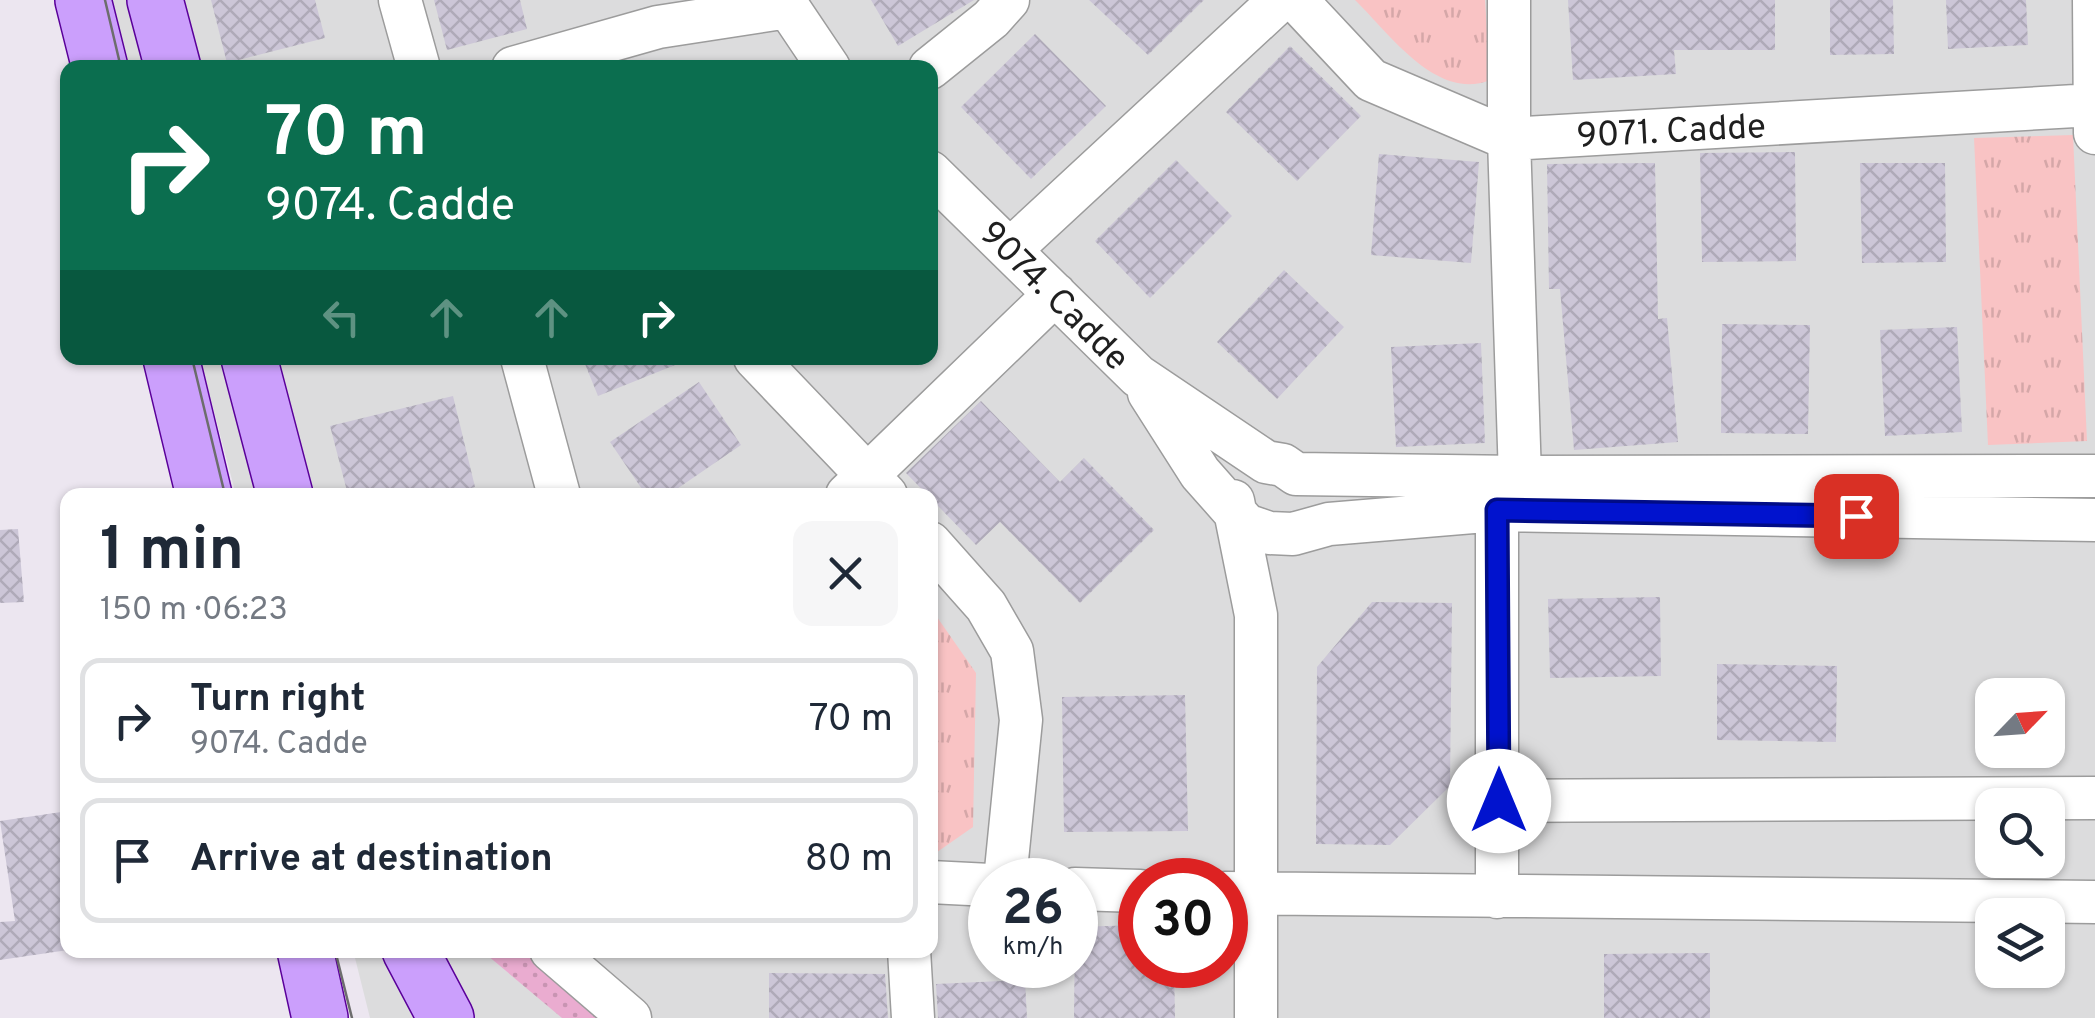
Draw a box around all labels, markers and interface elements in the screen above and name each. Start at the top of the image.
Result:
text: 70 m [265,92,428,181]
icon: right [100,100,230,230]
street label: 9071. Cadde [1575,106,1767,160]
text: 9074. Cadde [265,179,515,236]
street label: 9074. Cadde [969,213,1137,381]
icon: left [314,290,369,345]
icon: ahead [419,290,474,345]
icon: ahead [524,290,579,345]
icon: right [629,290,684,345]
pin [1814,474,1899,559]
icon: arrive [1829,489,1884,544]
text: 1 min [100,515,244,591]
button: close [793,521,898,626]
text: 150 m · 06:23 [100,591,288,631]
text: Turn right [190,676,365,725]
north arrow [1975,678,2065,768]
map controls [1975,678,2065,988]
icon: right [105,693,160,748]
text: 70 m [809,696,893,745]
text: 9074. Cadde [190,725,368,765]
position arrow [1447,749,1551,853]
button: search [1975,788,2065,878]
icon: arrive [105,833,160,888]
text: Arrive at destination [190,836,553,885]
text: 80 m [805,836,893,885]
speed limit sign: 30 [1118,858,1248,988]
text: 26 [1002,879,1064,942]
button: layers [1975,898,2065,988]
text: km/h [1003,932,1063,964]

